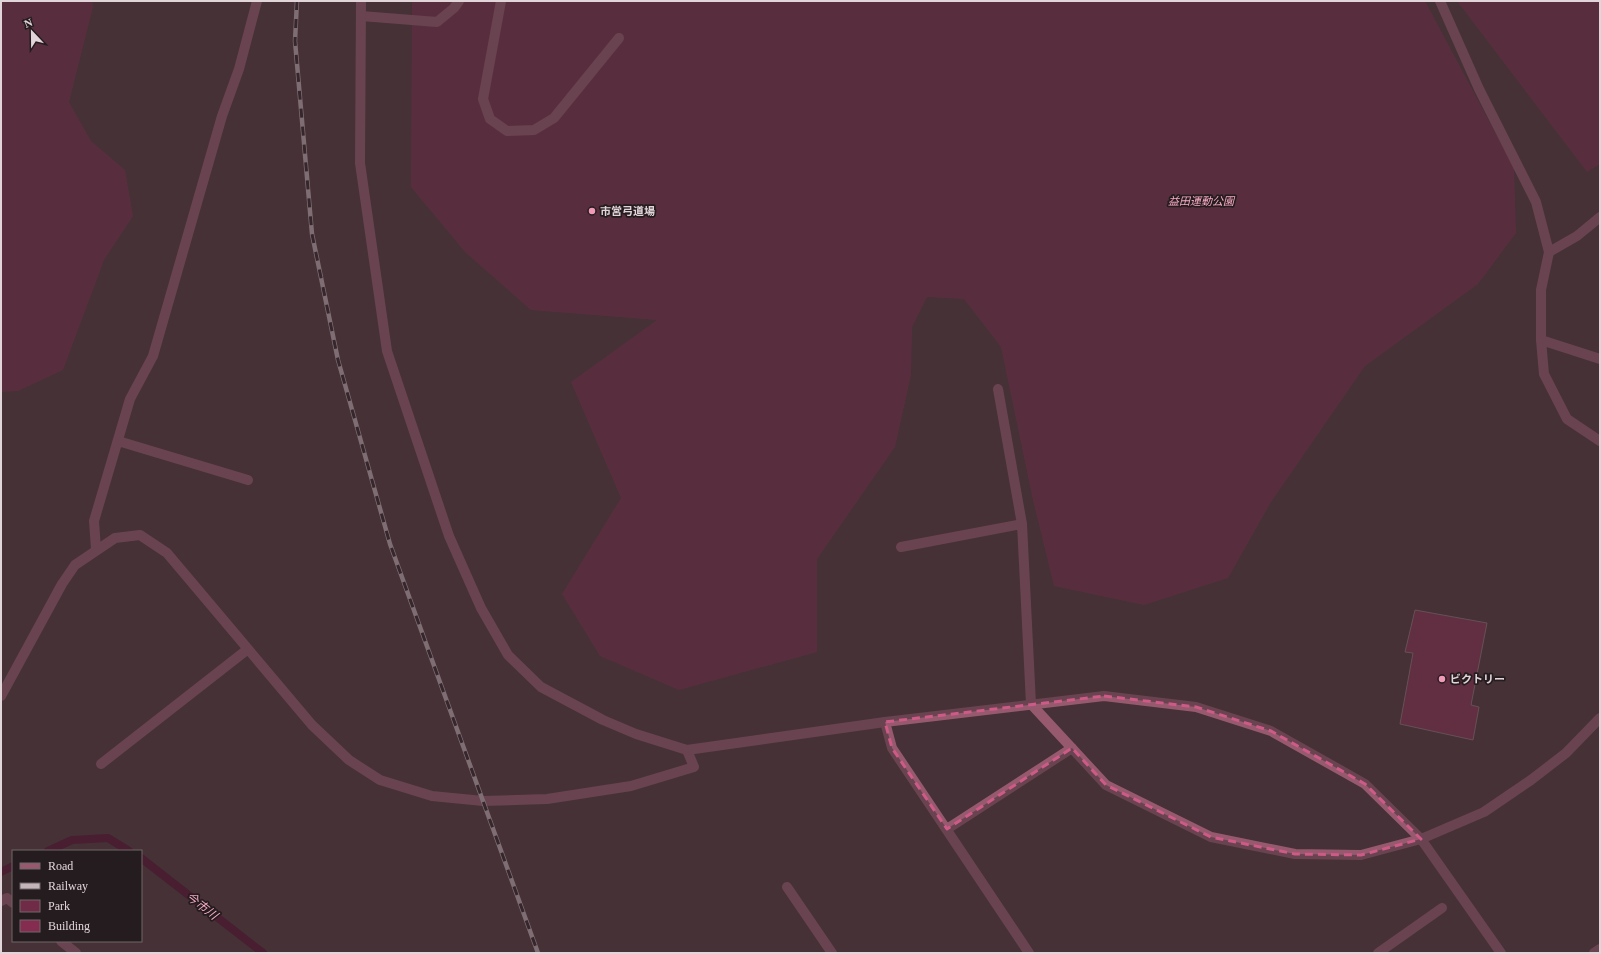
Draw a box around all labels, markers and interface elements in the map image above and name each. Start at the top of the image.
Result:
north arrow [12,12,52,52]
text: N [22,16,34,30]
park label: 益田運動公園 [1168,195,1236,207]
place label: 市営弓道場 [600,205,655,217]
marker: 市営弓道場 [587,206,597,216]
place label: ビクトリー [1450,673,1505,685]
marker: ビクトリー [1437,674,1447,684]
legend [12,850,142,942]
text: Road [48,859,73,873]
text: Railway [48,879,88,893]
water label: 今市川 [184,889,222,924]
text: Park [48,899,70,913]
text: Building [48,919,90,933]

